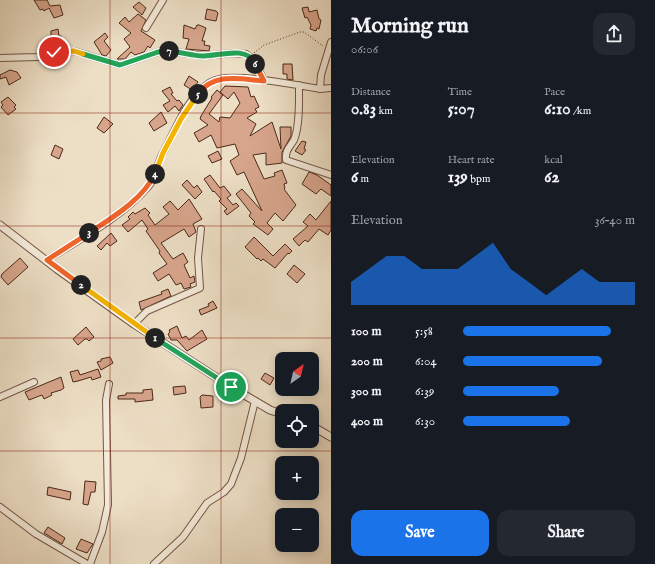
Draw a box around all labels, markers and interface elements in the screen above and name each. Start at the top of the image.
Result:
text: Morning run [351,12,469,40]
button: share [593,13,635,55]
pin [37,35,71,69]
icon: check [43,41,65,63]
pin: 7 [159,41,179,61]
text: 06:06 [351,41,378,58]
text: 7 [166,44,172,58]
pin: 6 [245,54,265,74]
text: 6 [253,57,257,71]
pin: 5 [188,84,208,104]
text: Distance [351,85,391,99]
text: Time [448,85,472,99]
text: Pace [544,85,565,99]
text: 5 [196,87,200,101]
text: 0.83 [351,99,376,120]
text: 5:07 [448,99,475,120]
text: 6:10 [544,99,571,120]
text: km [376,104,393,118]
text: /km [571,104,591,118]
text: Elevation [351,153,395,167]
text: Heart rate [448,153,495,167]
text: kcal [544,153,563,167]
pin: 4 [145,164,165,184]
text: 4 [152,167,158,181]
text: 6 [351,167,358,188]
text: 139 [448,167,468,188]
text: 62 [544,167,559,188]
text: m [358,172,369,186]
text: bpm [468,172,490,186]
text: Elevation [351,212,403,229]
text: 36–40 m [595,212,635,229]
pin: 3 [79,223,99,243]
text: 3 [87,226,91,240]
pin: 2 [71,275,91,295]
text: 2 [78,278,84,292]
text: 100 m [351,323,381,340]
text: 5:58 [415,323,433,340]
pin: 1 [145,328,165,348]
text: 1 [153,331,157,345]
north arrow [275,352,319,396]
map controls [275,352,319,552]
text: 200 m [351,353,383,370]
text: 6:04 [415,353,437,370]
pin [214,370,248,404]
icon: arrive [220,376,242,398]
text: 300 m [351,383,382,400]
text: 6:39 [415,383,434,400]
button: locate [275,404,319,448]
text: 400 m [351,413,383,430]
text: 6:30 [415,413,435,430]
button: + [275,456,319,500]
button: − [275,508,319,552]
button: Save [351,510,489,556]
button: Share [497,510,635,556]

